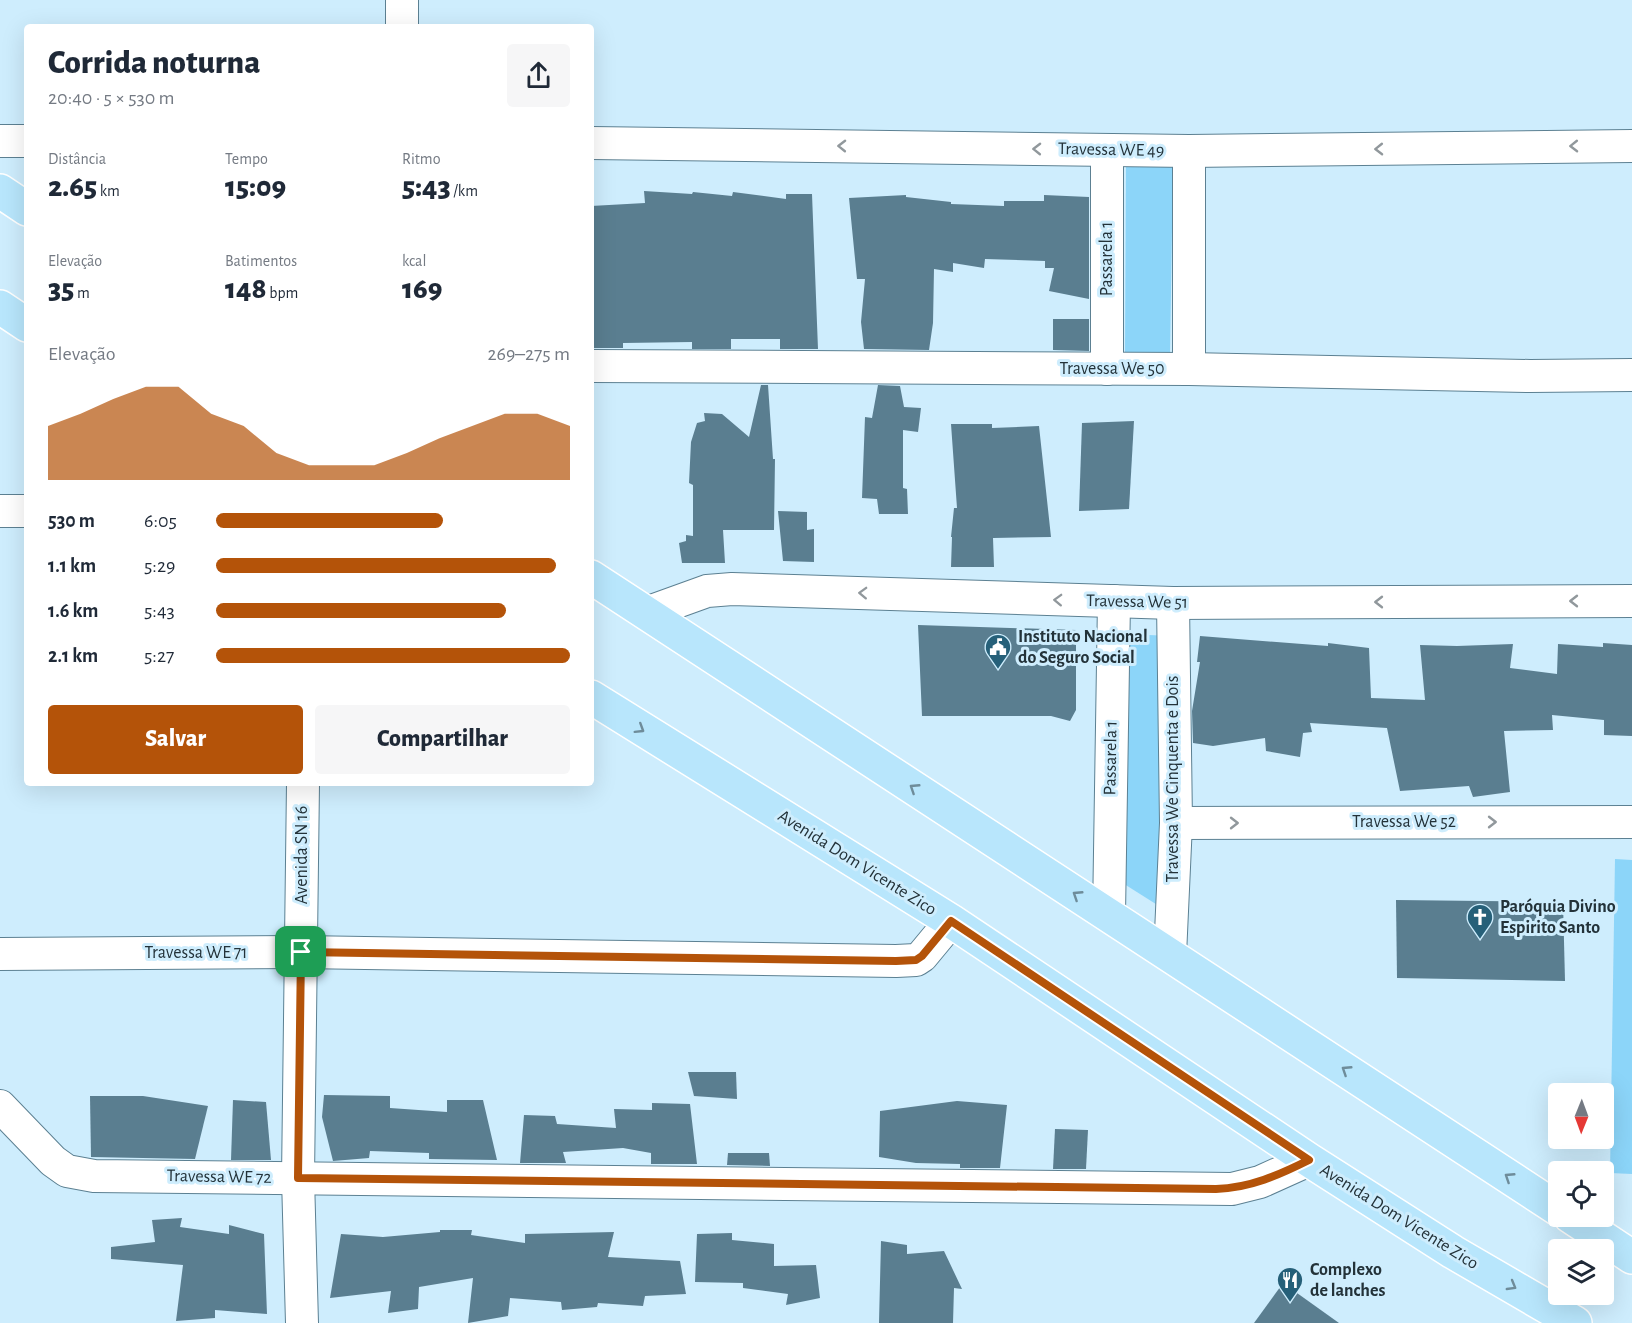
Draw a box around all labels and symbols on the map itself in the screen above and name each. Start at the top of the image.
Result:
one-way arrow [837,140,846,152]
street label: Travessa WE 49 [1058,140,1164,160]
one-way arrow [1569,140,1578,153]
one-way arrow [1374,142,1383,155]
one-way arrow [1032,143,1041,155]
street label: Passarela 1 [1098,222,1116,296]
street label: Travessa We 50 [1059,360,1165,378]
one-way arrow [858,587,867,600]
street label: Travessa We 51 [1086,592,1188,612]
one-way arrow [1053,593,1062,606]
one-way arrow [1569,595,1578,607]
one-way arrow [1374,596,1383,608]
place label: Instituto Nacional do Seguro Social [1018,628,1148,667]
public building icon: Instituto Nacional do Seguro Social [983,632,1013,670]
street label: Travessa We Cinquenta e Dois [1164,676,1182,882]
one-way arrow [634,721,644,733]
street label: Passarela 1 [1101,721,1121,795]
one-way arrow [910,784,920,796]
street label: Avenida SN 16 [293,806,311,904]
street label: Avenida Dom Vicente Zico [775,807,940,919]
street label: Travessa We 52 [1352,813,1456,831]
one-way arrow [1488,816,1497,828]
one-way arrow [1230,817,1239,829]
one-way arrow [1073,891,1084,902]
place label: Paróquia Divino Espirito Santo [1500,898,1616,937]
church icon: Paróquia Divino Espirito Santo [1465,902,1495,940]
pin [275,926,326,977]
street label: Travessa WE 71 [144,944,248,962]
one-way arrow [1342,1066,1352,1078]
north arrow [1548,1083,1614,1149]
street label: Avenida Dom Vicente Zico [1317,1161,1482,1273]
street label: Travessa WE 72 [166,1167,272,1187]
one-way arrow [1505,1173,1516,1184]
place label: Complexo de lanches [1310,1261,1385,1300]
restaurant icon: Complexo de lanches [1275,1265,1305,1303]
one-way arrow [1506,1279,1516,1290]

